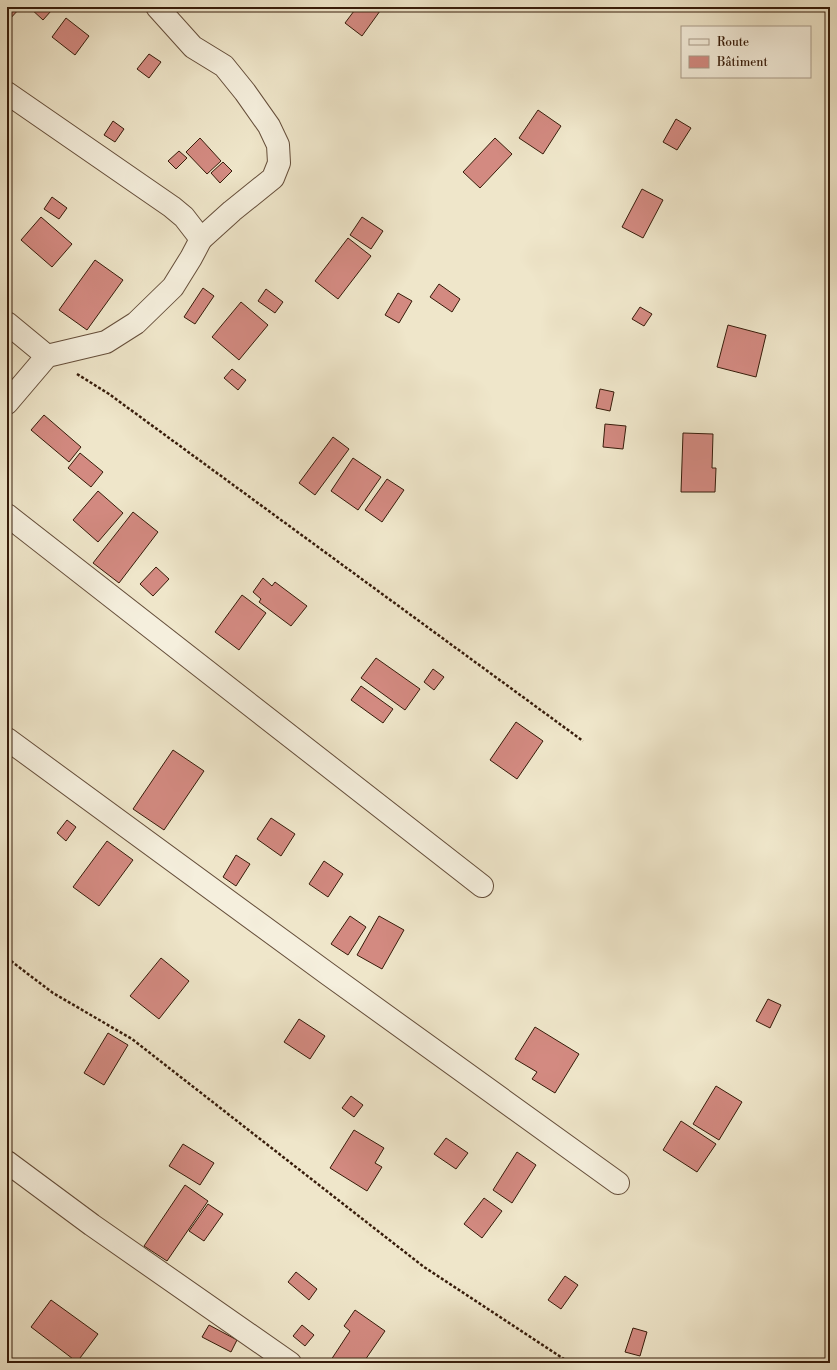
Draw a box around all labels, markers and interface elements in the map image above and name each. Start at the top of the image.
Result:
legend [681,26,811,78]
text: Route [717,35,749,50]
text: Bâtiment [716,55,768,70]

